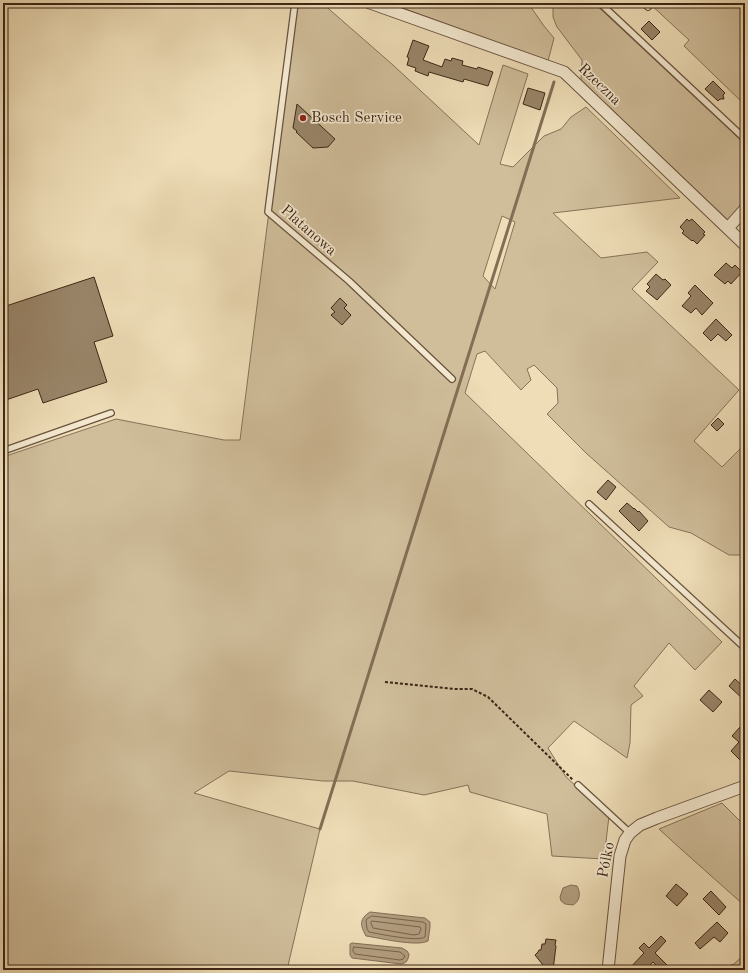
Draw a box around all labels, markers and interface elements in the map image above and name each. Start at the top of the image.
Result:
street label: Rzeczna [575,61,624,109]
place label: Bosch Service [311,111,402,126]
marker: Bosch Service [298,113,308,123]
street label: Platanowa [277,203,339,259]
street label: Pólko [596,841,618,879]

